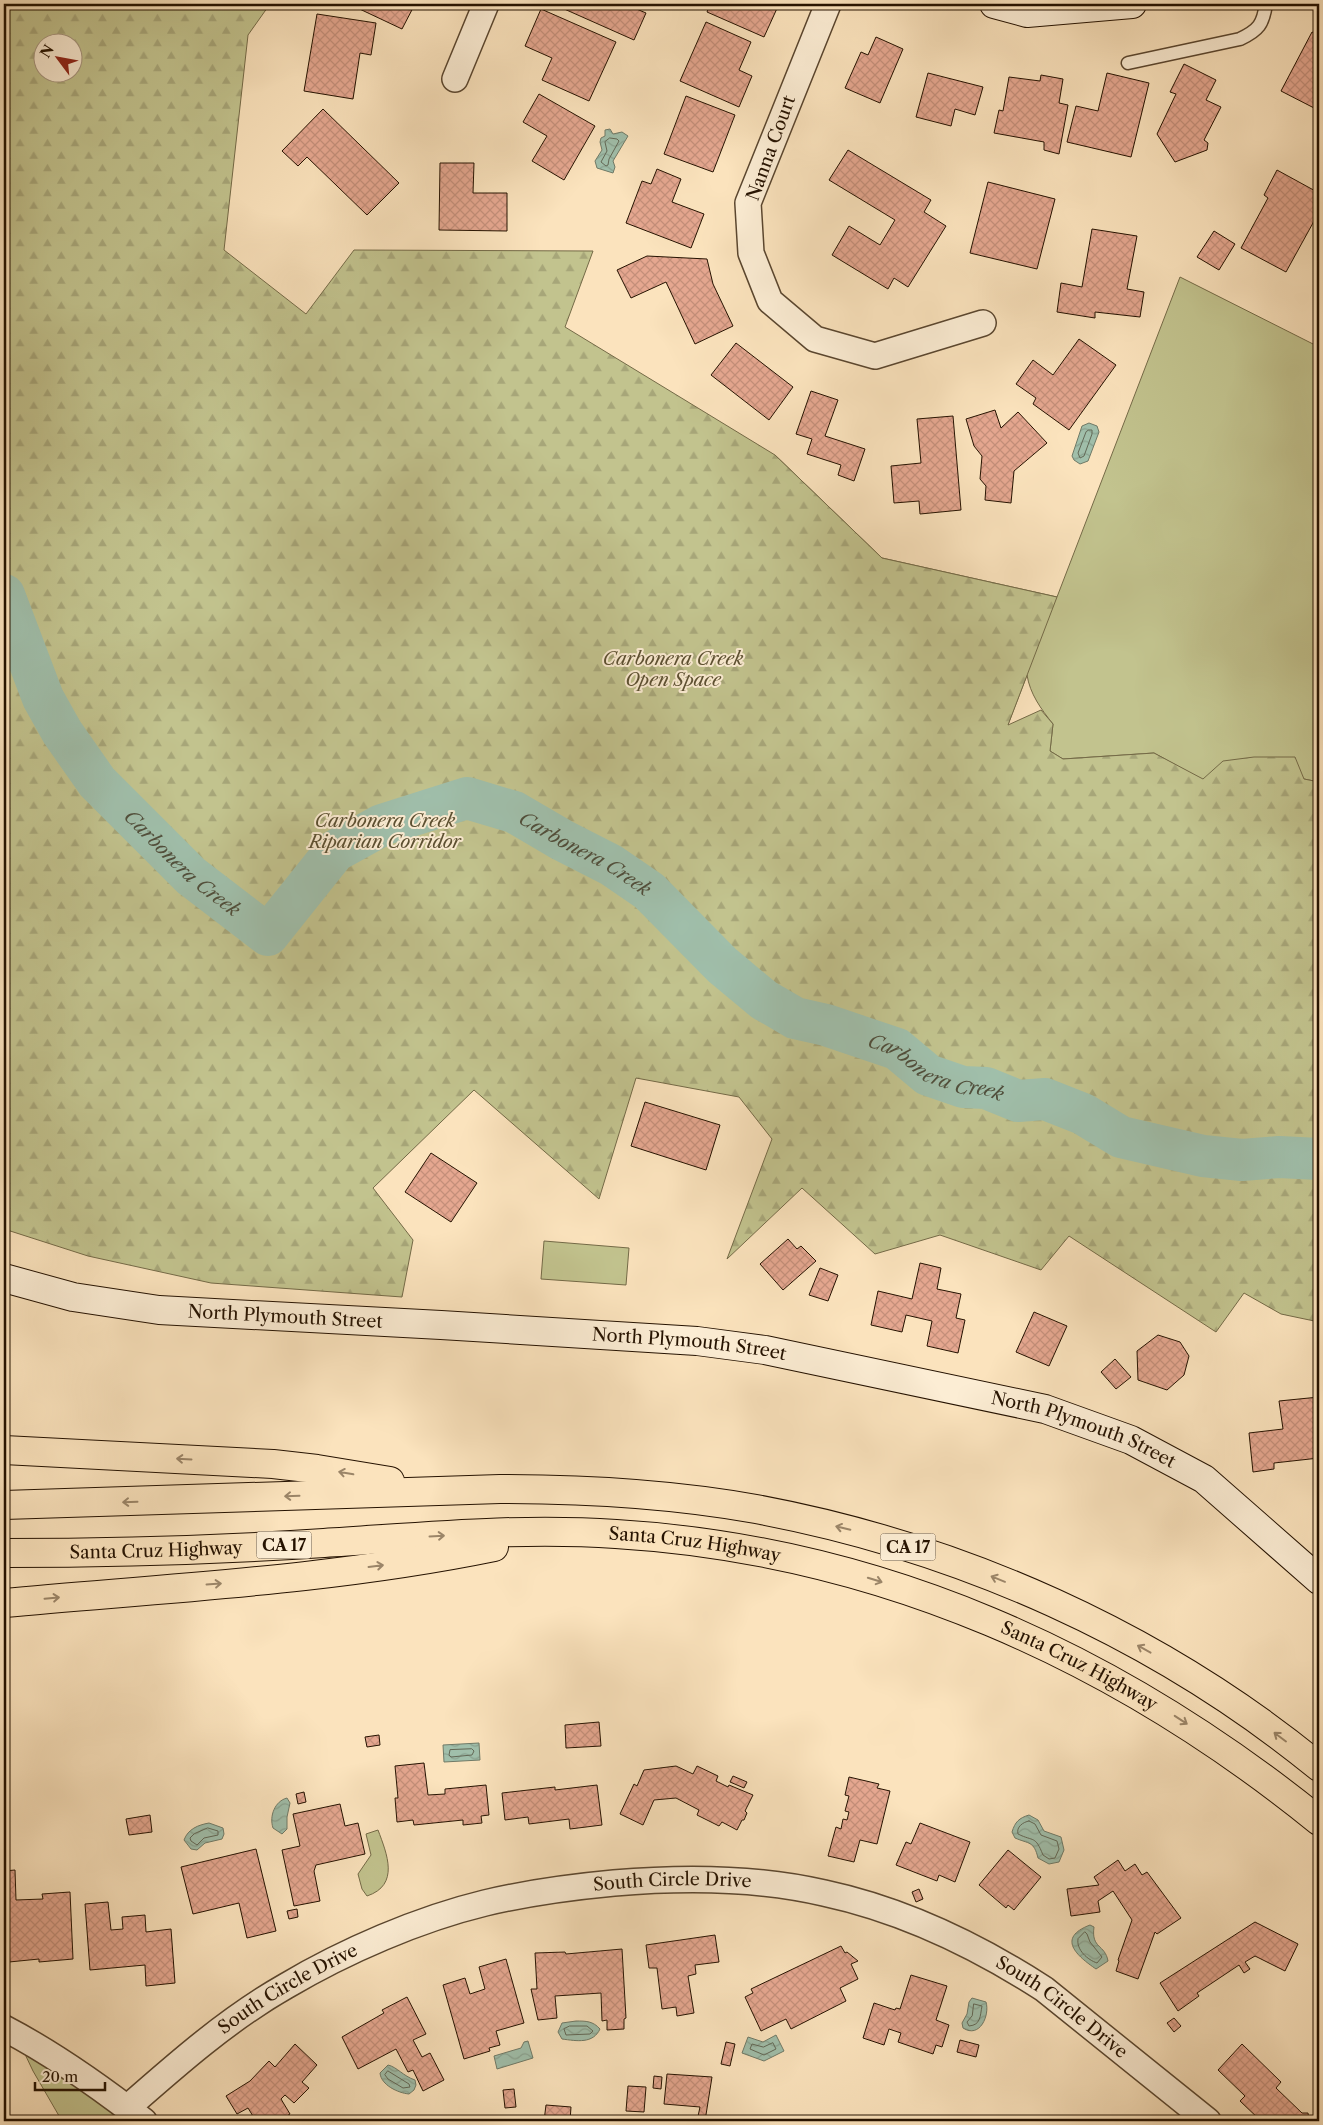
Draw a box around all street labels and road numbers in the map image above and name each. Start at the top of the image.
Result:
street label: Nanna Court [742,92,800,204]
street label: North Plymouth Street [187,1301,384,1333]
street label: North Plymouth Street [592,1323,789,1365]
street label: North Plymouth Street [989,1387,1180,1473]
street label: Santa Cruz Highway [608,1523,784,1567]
road number: CA 17 [256,1532,312,1558]
road number: CA 17 [880,1534,936,1560]
street label: Santa Cruz Highway [69,1537,244,1564]
street label: Santa Cruz Highway [997,1617,1162,1716]
street label: South Circle Drive [592,1868,752,1896]
street label: South Circle Drive [214,1939,361,2039]
street label: South Circle Drive [992,1951,1132,2063]

